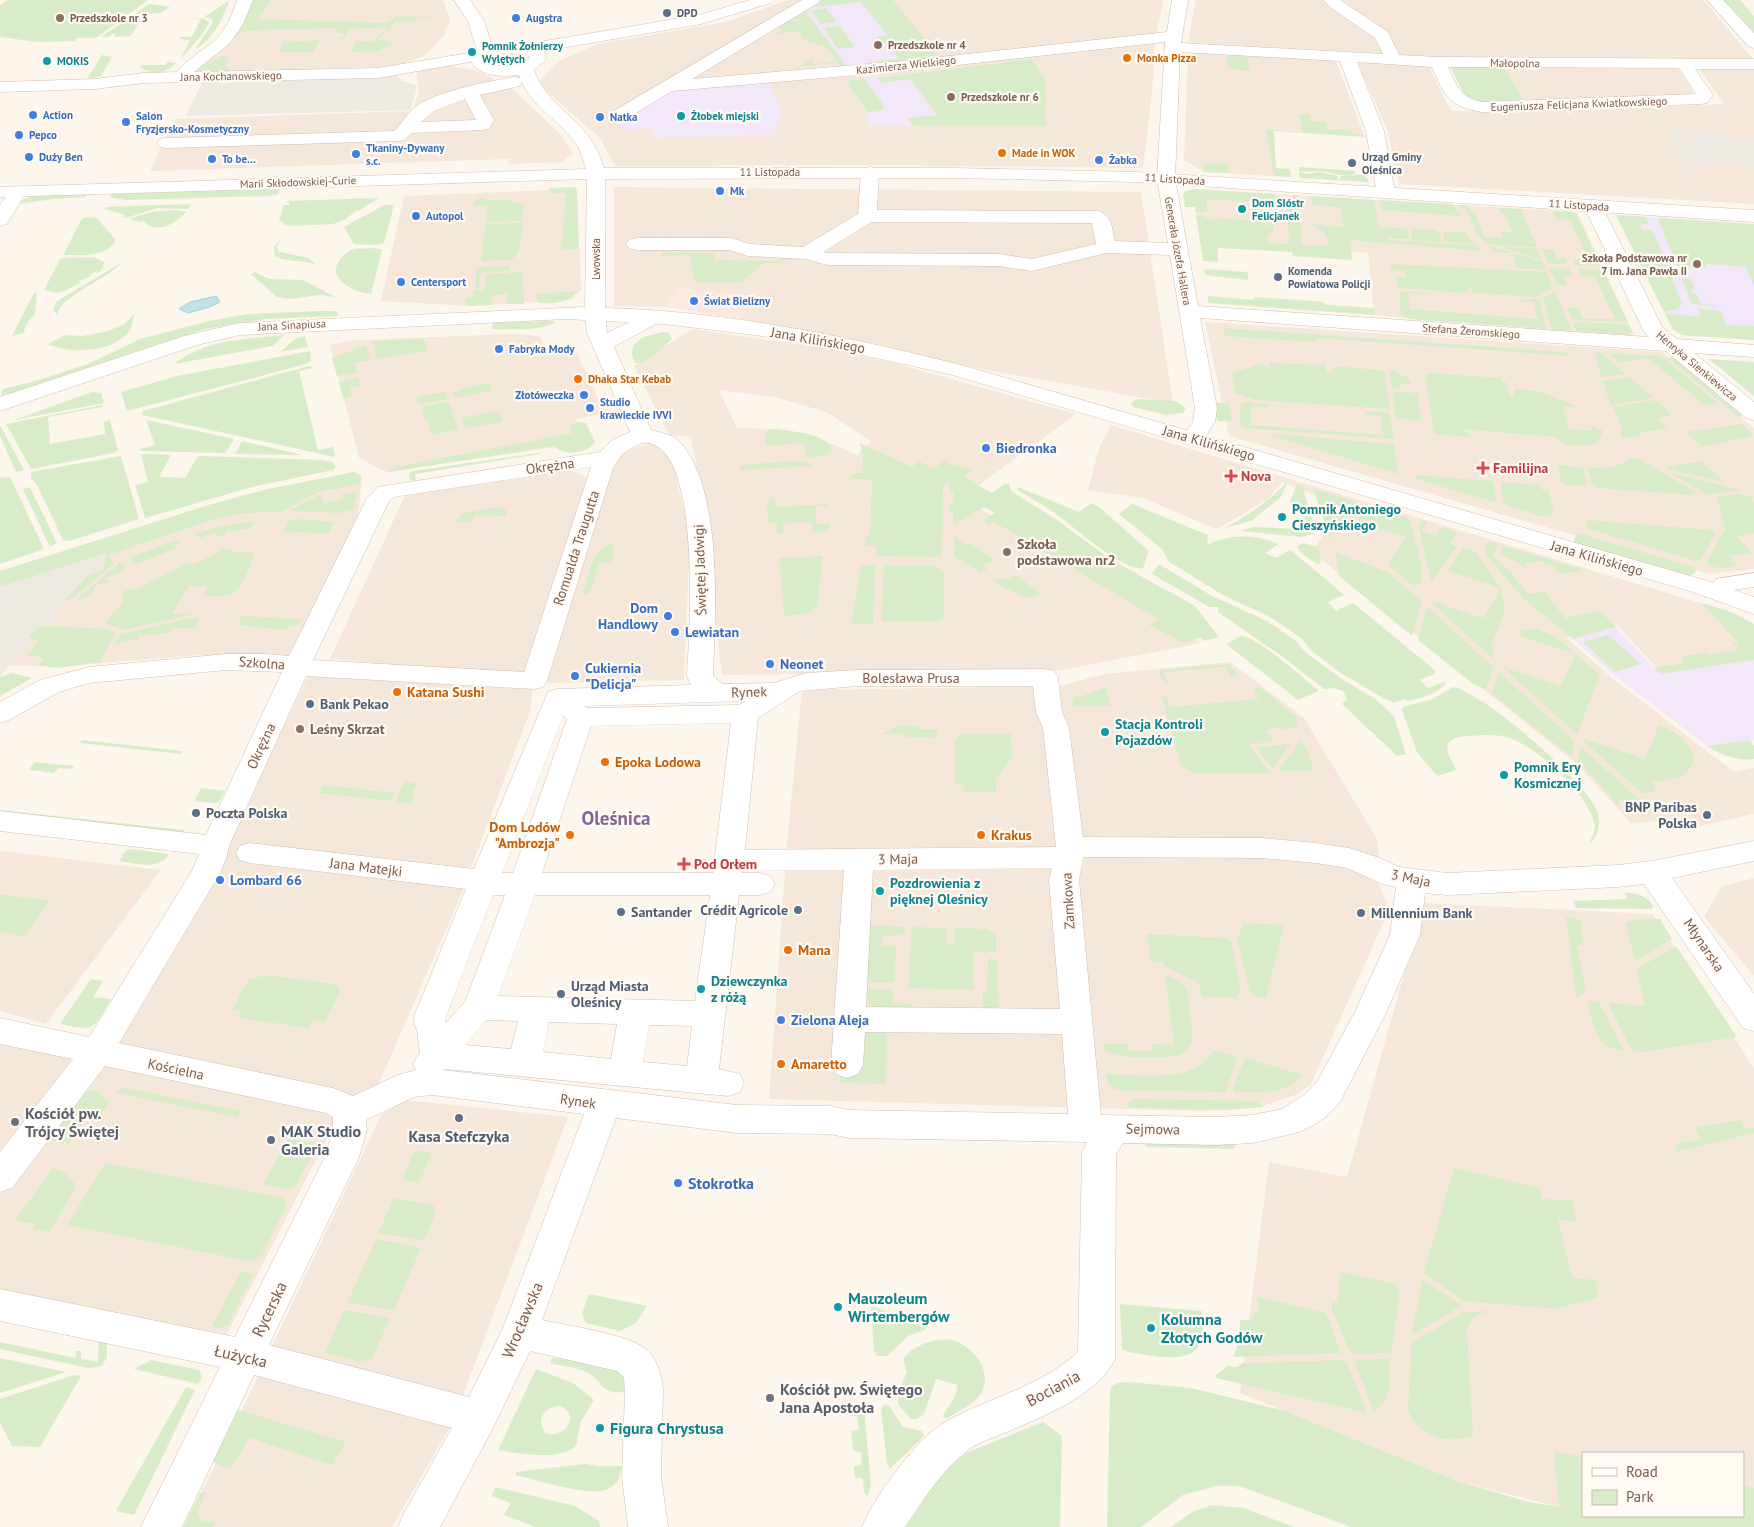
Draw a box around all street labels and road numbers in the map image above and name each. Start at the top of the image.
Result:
street label: Kazimierza Wielkiego [855,53,957,77]
street label: Małopolna [1490,56,1540,70]
street label: Jana Kochanowskiego [179,68,282,84]
street label: Eugeniusza Felicjana Kwiatkowskiego [1490,94,1668,114]
street label: 11 Listopada [740,165,800,179]
street label: 11 Listopada [1144,170,1206,188]
street label: Marii Skłodowskiej-Curie [240,173,357,191]
street label: Generała Józefa Hallera [1162,196,1194,306]
street label: 11 Listopada [1548,196,1610,214]
street label: Lwowska [589,238,603,280]
street label: Jana Sinapiusa [257,316,326,334]
street label: Stefana Żeromskiego [1422,321,1520,341]
street label: Jana Kilińskiego [768,323,867,357]
street label: Henryka Sienkiewicza [1654,328,1740,404]
street label: Jana Kilińskiego [1160,421,1257,465]
street label: Okrężna [525,454,575,478]
street label: Romualda Traugutta [549,488,603,608]
street label: Świętej Jadwigi [689,524,711,616]
street label: Jana Kilińskiego [1548,536,1645,580]
street label: Szkolna [238,652,286,674]
street label: Bolesława Prusa [862,669,960,687]
street label: Rynek [731,682,768,702]
street label: Okrężna [243,720,280,772]
street label: 3 Maja [878,850,918,868]
street label: Jana Matejki [328,853,403,880]
street label: 3 Maja [1390,865,1433,891]
street label: Zamkowa [1058,872,1078,930]
street label: Młynarska [1680,915,1728,975]
street label: Kościelna [146,1054,206,1084]
street label: Rynek [559,1090,597,1112]
street label: Sejmowa [1126,1120,1180,1138]
street label: Rycerska [247,1278,291,1340]
street label: Wrocławska [497,1279,547,1361]
street label: Łużycka [213,1340,269,1372]
street label: Bociania [1023,1365,1083,1411]

